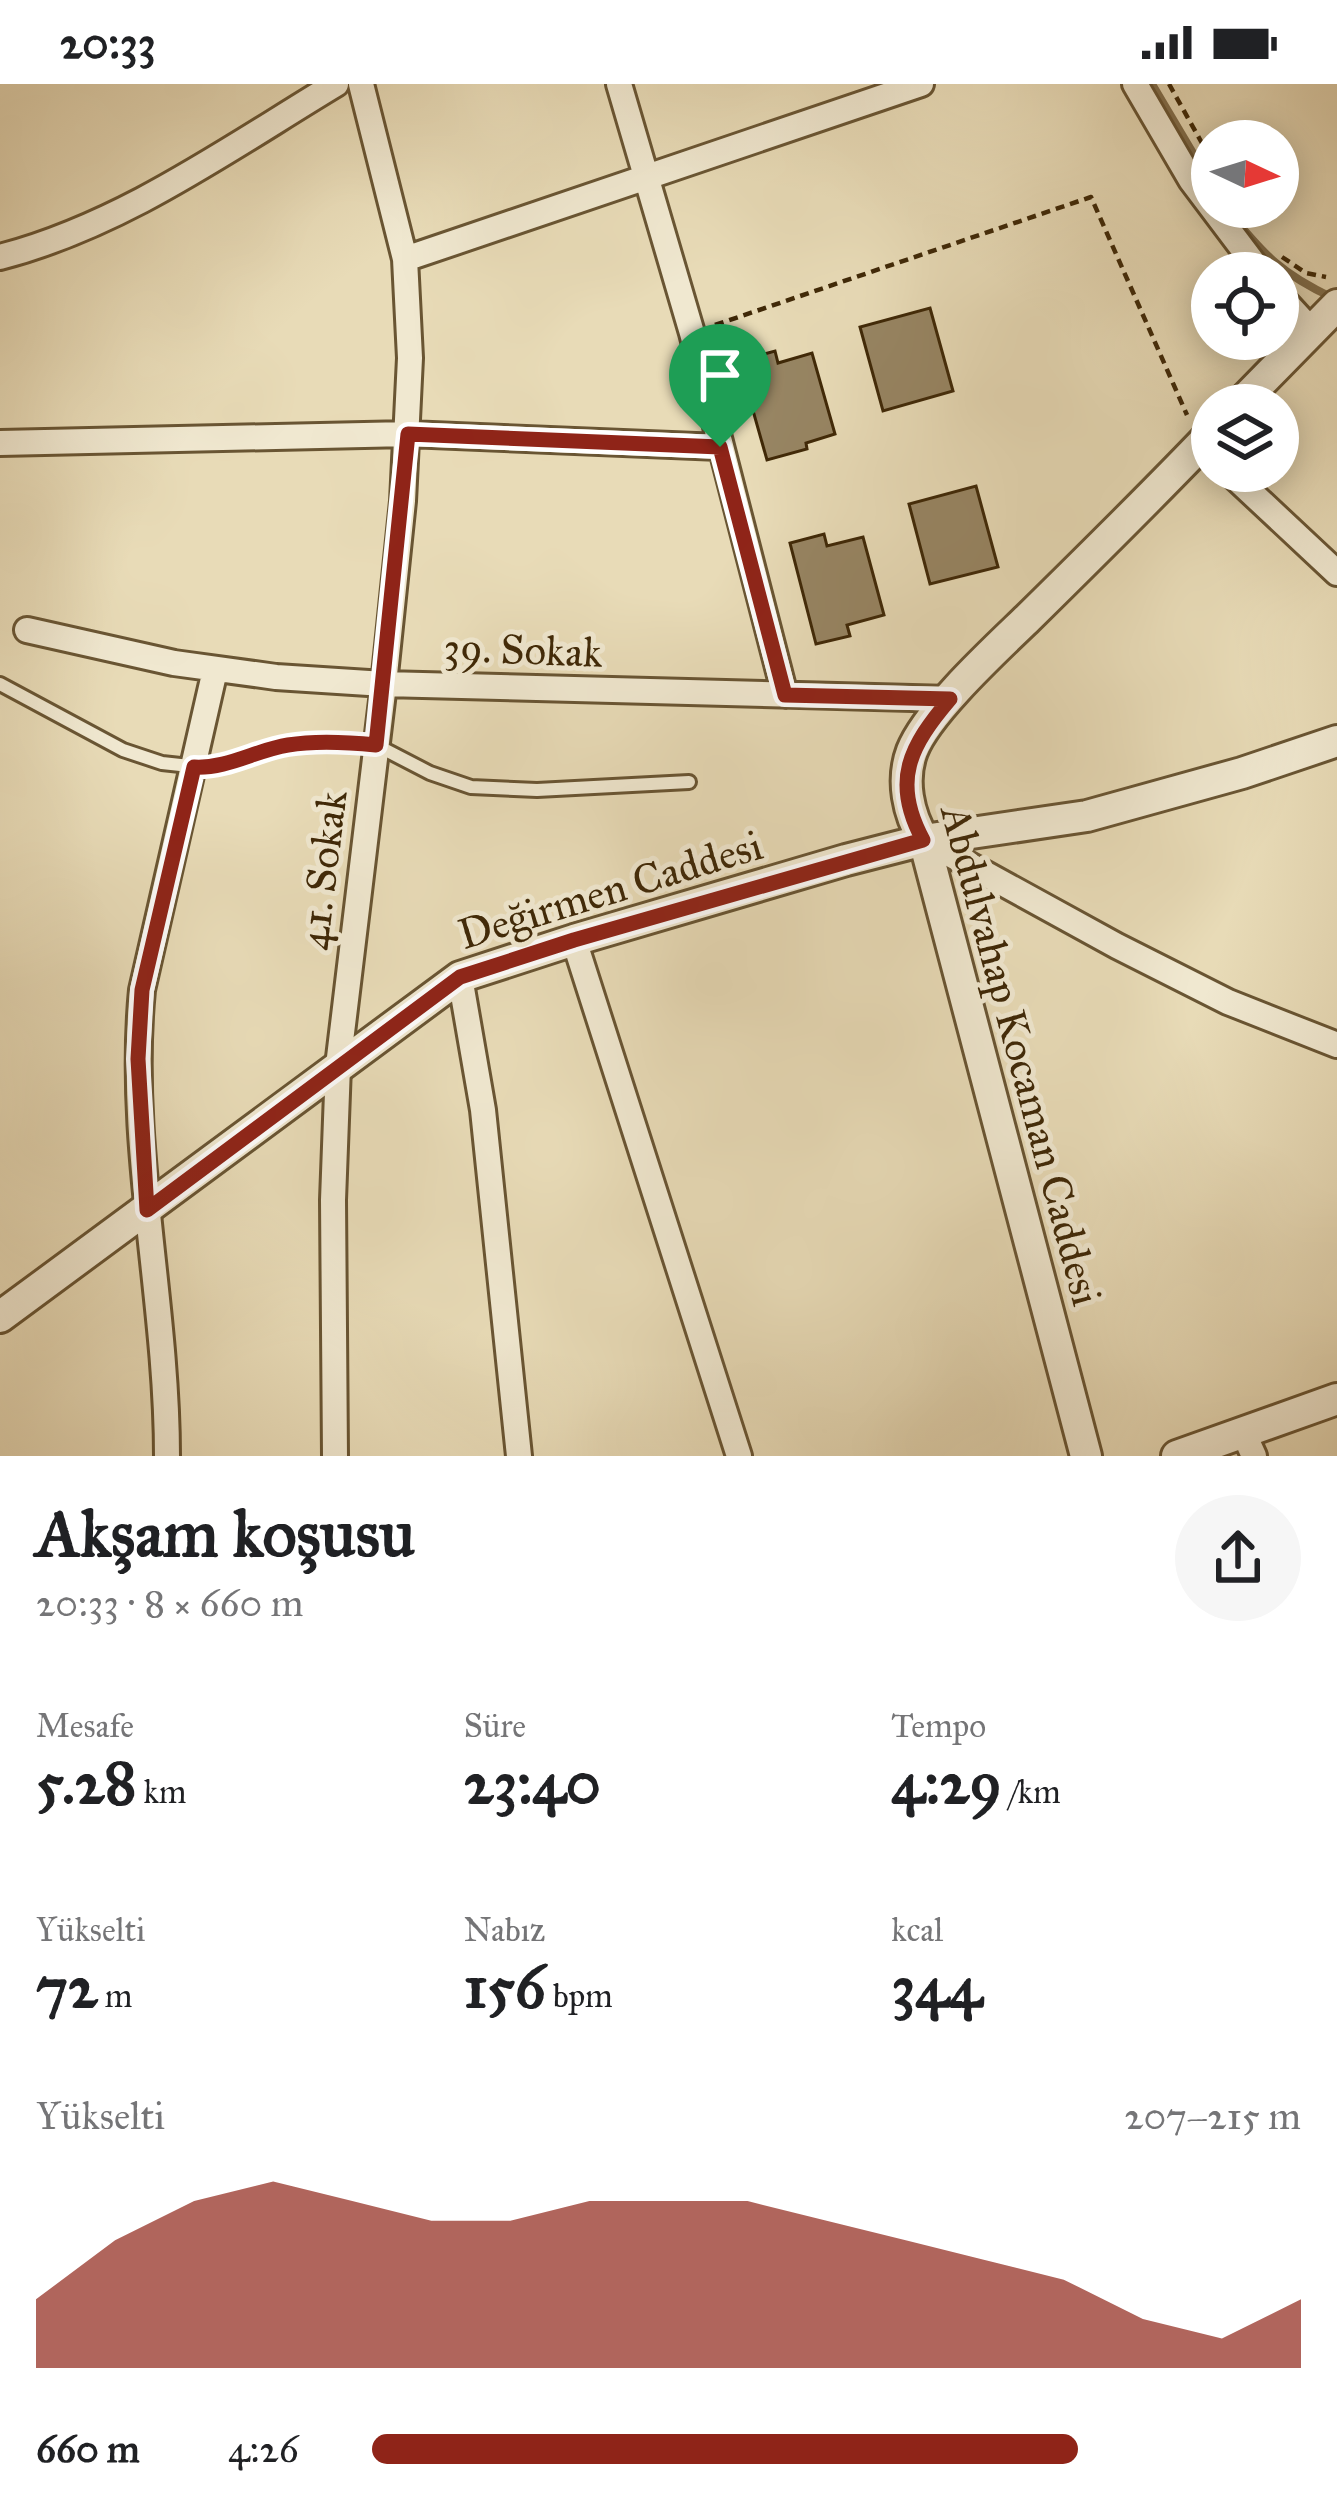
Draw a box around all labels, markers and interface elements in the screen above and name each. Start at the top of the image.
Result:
text: 20:33 [60,15,156,70]
north arrow [1191,120,1299,228]
map controls [1191,120,1299,492]
button: locate [1191,252,1299,360]
pin [669,324,771,447]
icon: arrive [687,342,753,408]
button: layers [1191,384,1299,492]
street label: 39. Sokak [442,621,604,679]
street label: 41. Sokak [287,787,359,953]
street label: Abdulvahap Kocaman Caddesi [929,797,1113,1311]
street label: Değirmen Caddesi [452,819,768,961]
text: Akşam koşusu [36,1493,415,1574]
button: share [1175,1495,1301,1621]
text: 20:33 · 8 × 660 m [36,1579,303,1627]
text: Mesafe [36,1706,134,1746]
text: Süre [464,1706,526,1746]
text: Tempo [891,1706,986,1746]
text: 5.28 [36,1746,136,1819]
text: 23:40 [464,1746,601,1819]
text: 4:29 [891,1746,1002,1819]
text: km [136,1772,187,1812]
text: /km [1002,1772,1061,1812]
text: Yükselti [36,1910,145,1950]
text: Nabız [464,1910,545,1950]
text: kcal [891,1910,943,1950]
text: 72 [36,1950,98,2023]
text: 156 [464,1950,546,2023]
text: 344 [891,1950,982,2023]
text: m [98,1976,132,2016]
text: bpm [546,1976,613,2016]
text: Yükselti [36,2092,165,2140]
text: 207–215 m [1124,2092,1301,2140]
text: 660 m [36,2425,140,2473]
text: 4:26 [228,2425,299,2473]

